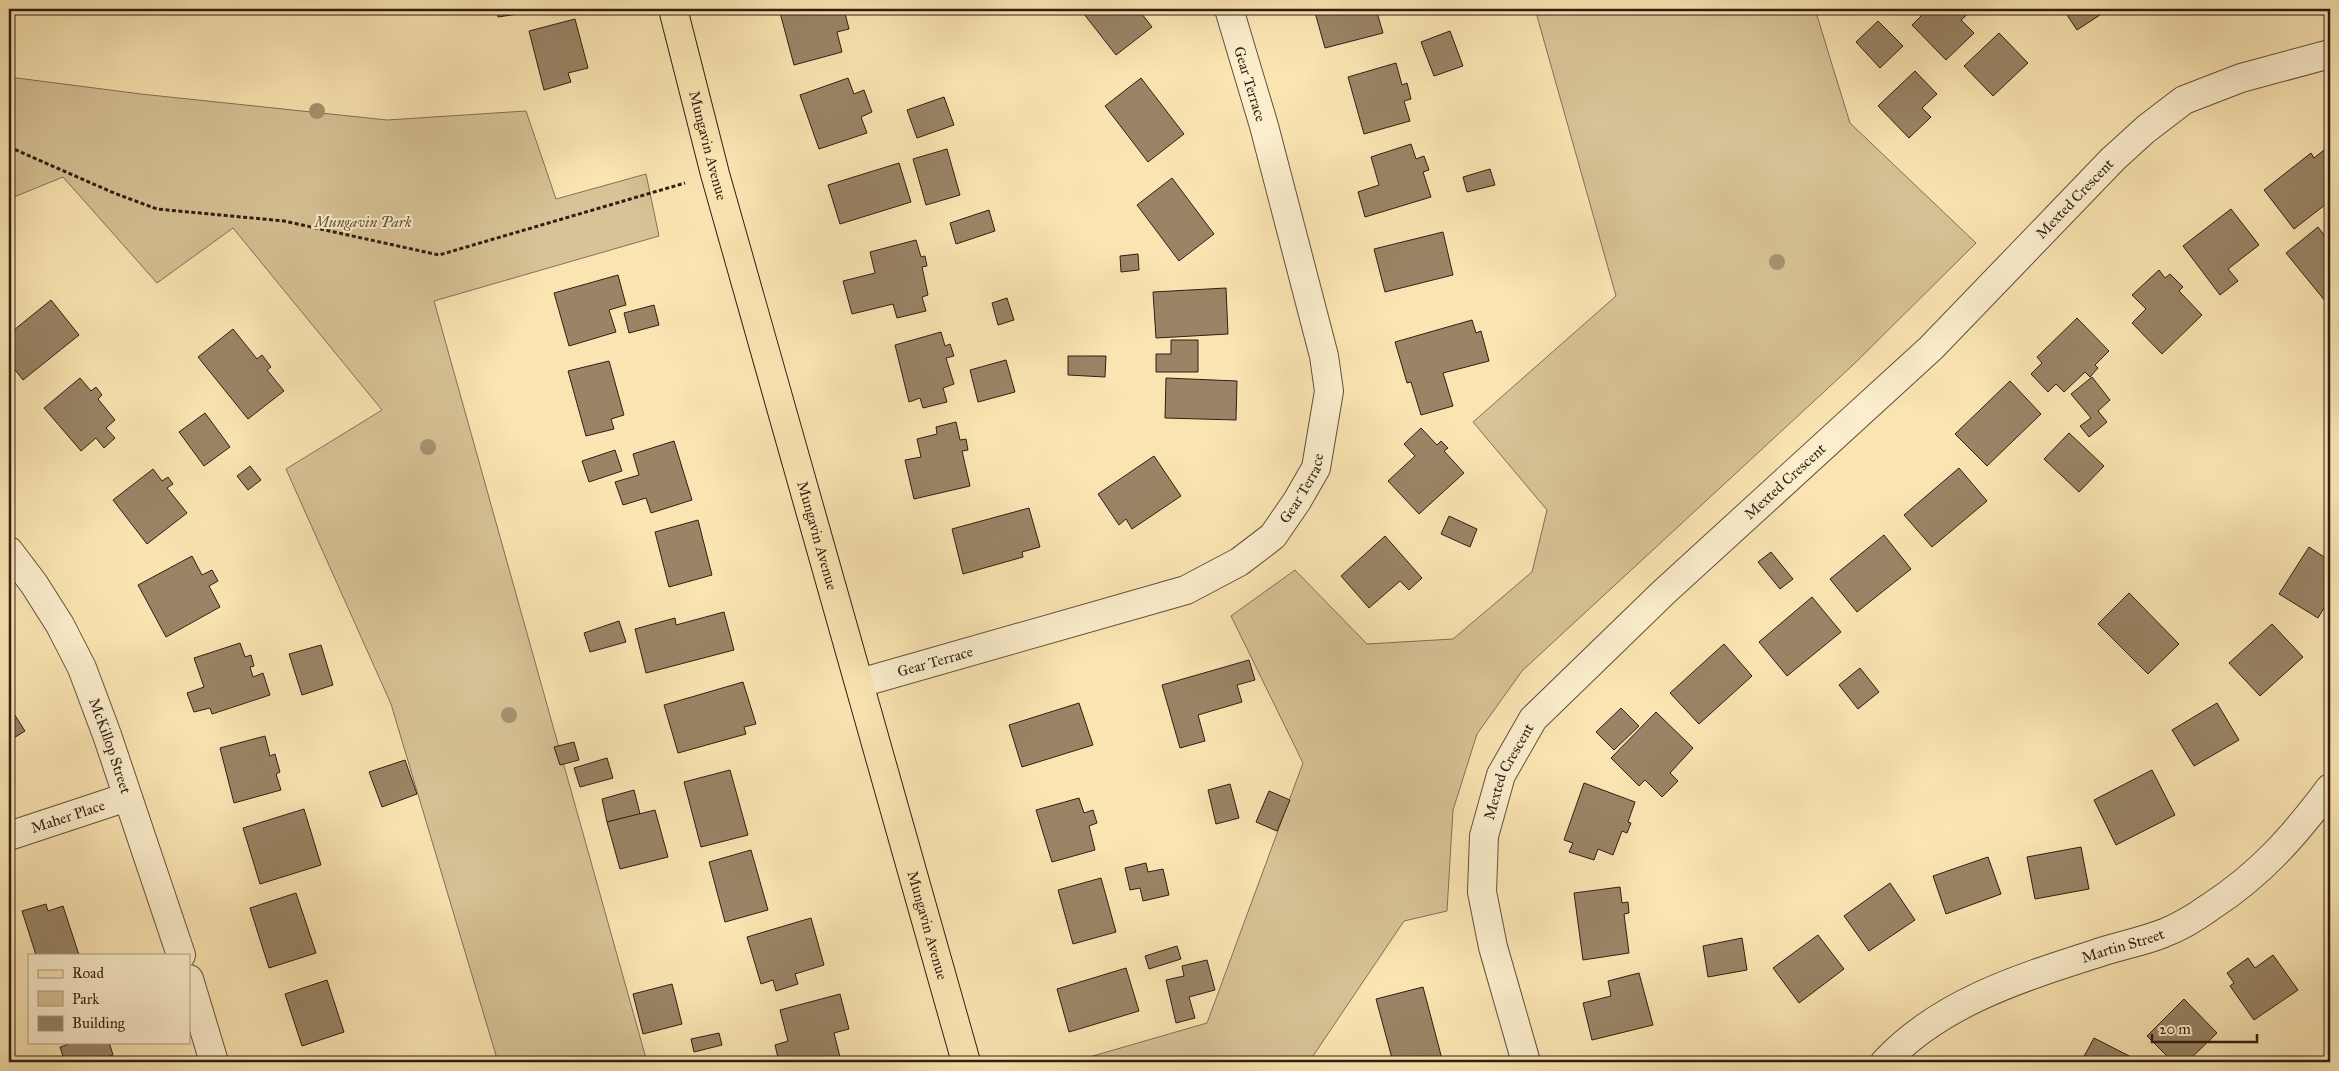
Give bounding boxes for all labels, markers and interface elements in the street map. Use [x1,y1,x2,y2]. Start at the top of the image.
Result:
street label: Gear Terrace [1230,44,1270,124]
street label: Mungavin Avenue [685,89,731,202]
street label: Mexted Crescent [2032,155,2118,242]
park label: Mungavin Park [312,213,412,231]
street label: Mexted Crescent [1741,439,1830,523]
street label: Gear Terrace [1275,452,1327,527]
street label: Mungavin Avenue [793,479,841,592]
street label: Gear Terrace [895,642,975,681]
street label: McKillop Street [85,695,135,797]
street label: Mexted Crescent [1480,720,1538,822]
street label: Maher Place [29,796,107,837]
street label: Mungavin Avenue [903,869,951,982]
street label: Martin Street [2079,924,2168,967]
legend [28,954,190,1044]
text: Road [72,964,104,982]
text: Park [72,990,99,1008]
scale bar [2152,1011,2256,1043]
text: Building [72,1014,126,1032]
text: 20 m [2159,1020,2191,1038]

